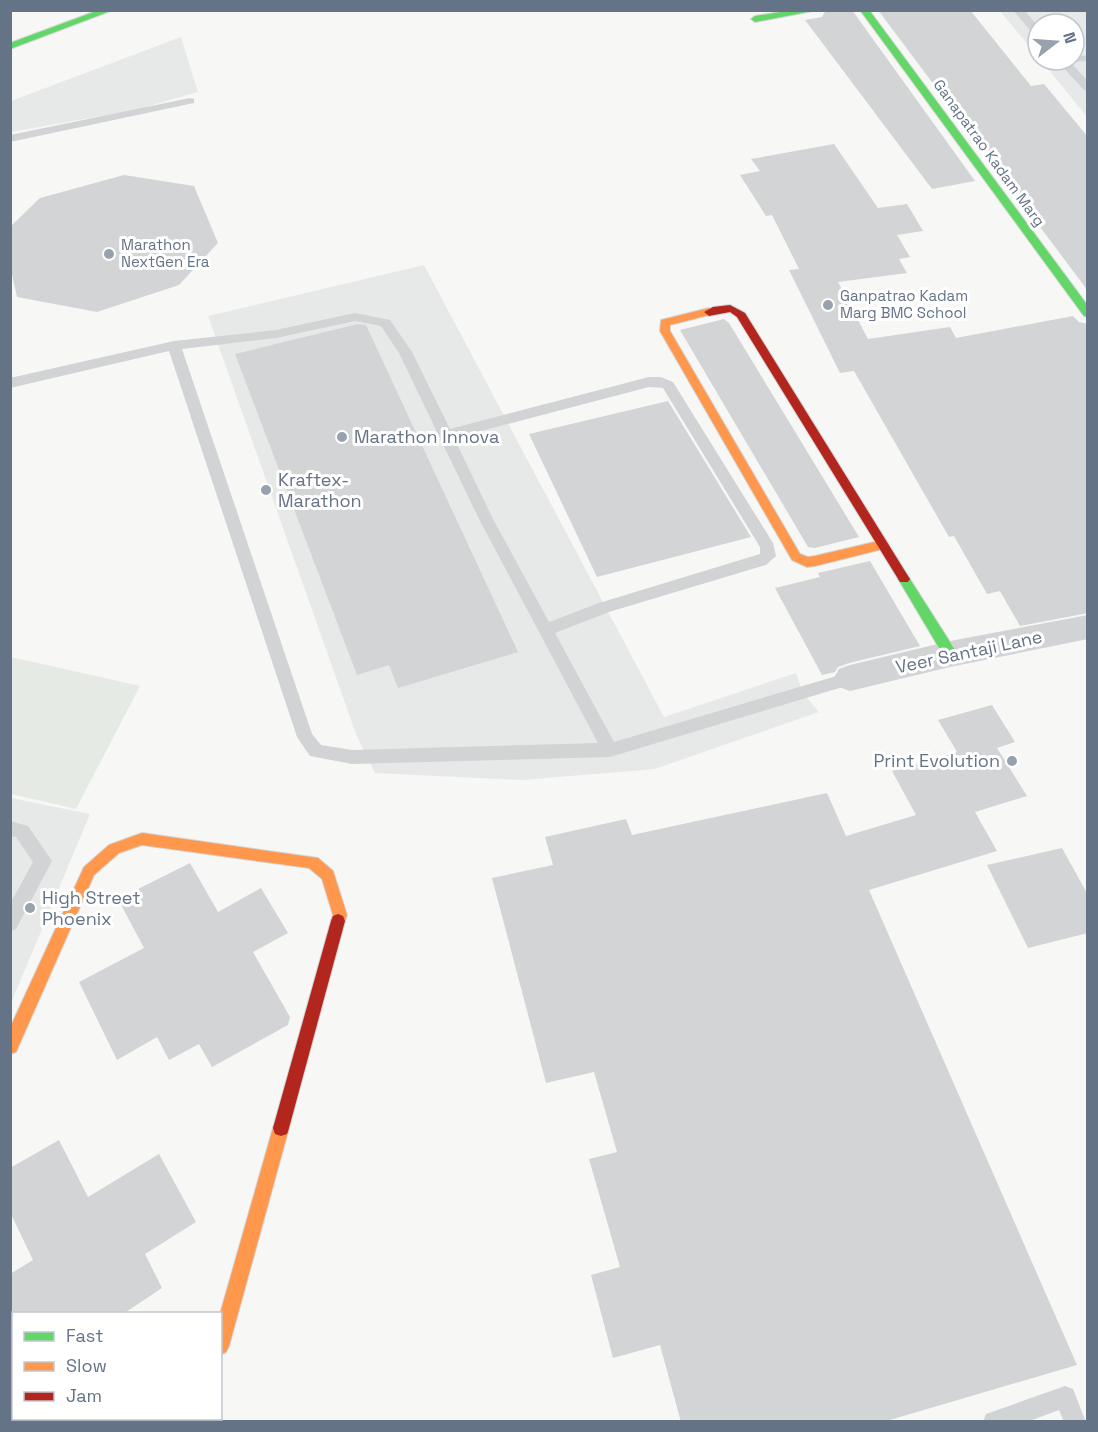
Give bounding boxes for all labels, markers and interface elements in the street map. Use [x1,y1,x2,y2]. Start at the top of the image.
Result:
north arrow [1026,12,1086,72]
text: N [1058,30,1081,46]
street label: Ganapatrao Kadam Marg [930,75,1049,230]
place label: Marathon NextGen Era [121,235,210,271]
marker: Marathon NextGen Era [102,247,116,261]
place label: Ganpatrao Kadam Marg BMC School [840,286,968,322]
marker: Ganpatrao Kadam Marg BMC School [821,298,835,312]
place label: Marathon Innova [354,425,499,448]
marker: Marathon Innova [335,430,349,444]
place label: Kraftex- Marathon [278,468,362,512]
marker: Kraftex- Marathon [259,483,273,497]
street label: Veer Santaji Lane [893,625,1044,678]
place label: Print Evolution [873,749,1000,772]
marker: Print Evolution [1005,754,1019,768]
place label: High Street Phoenix [42,886,140,930]
marker: High Street Phoenix [23,901,37,915]
legend [12,1312,222,1420]
text: Fast [66,1324,103,1347]
text: Slow [66,1354,107,1377]
text: Jam [66,1384,102,1407]

